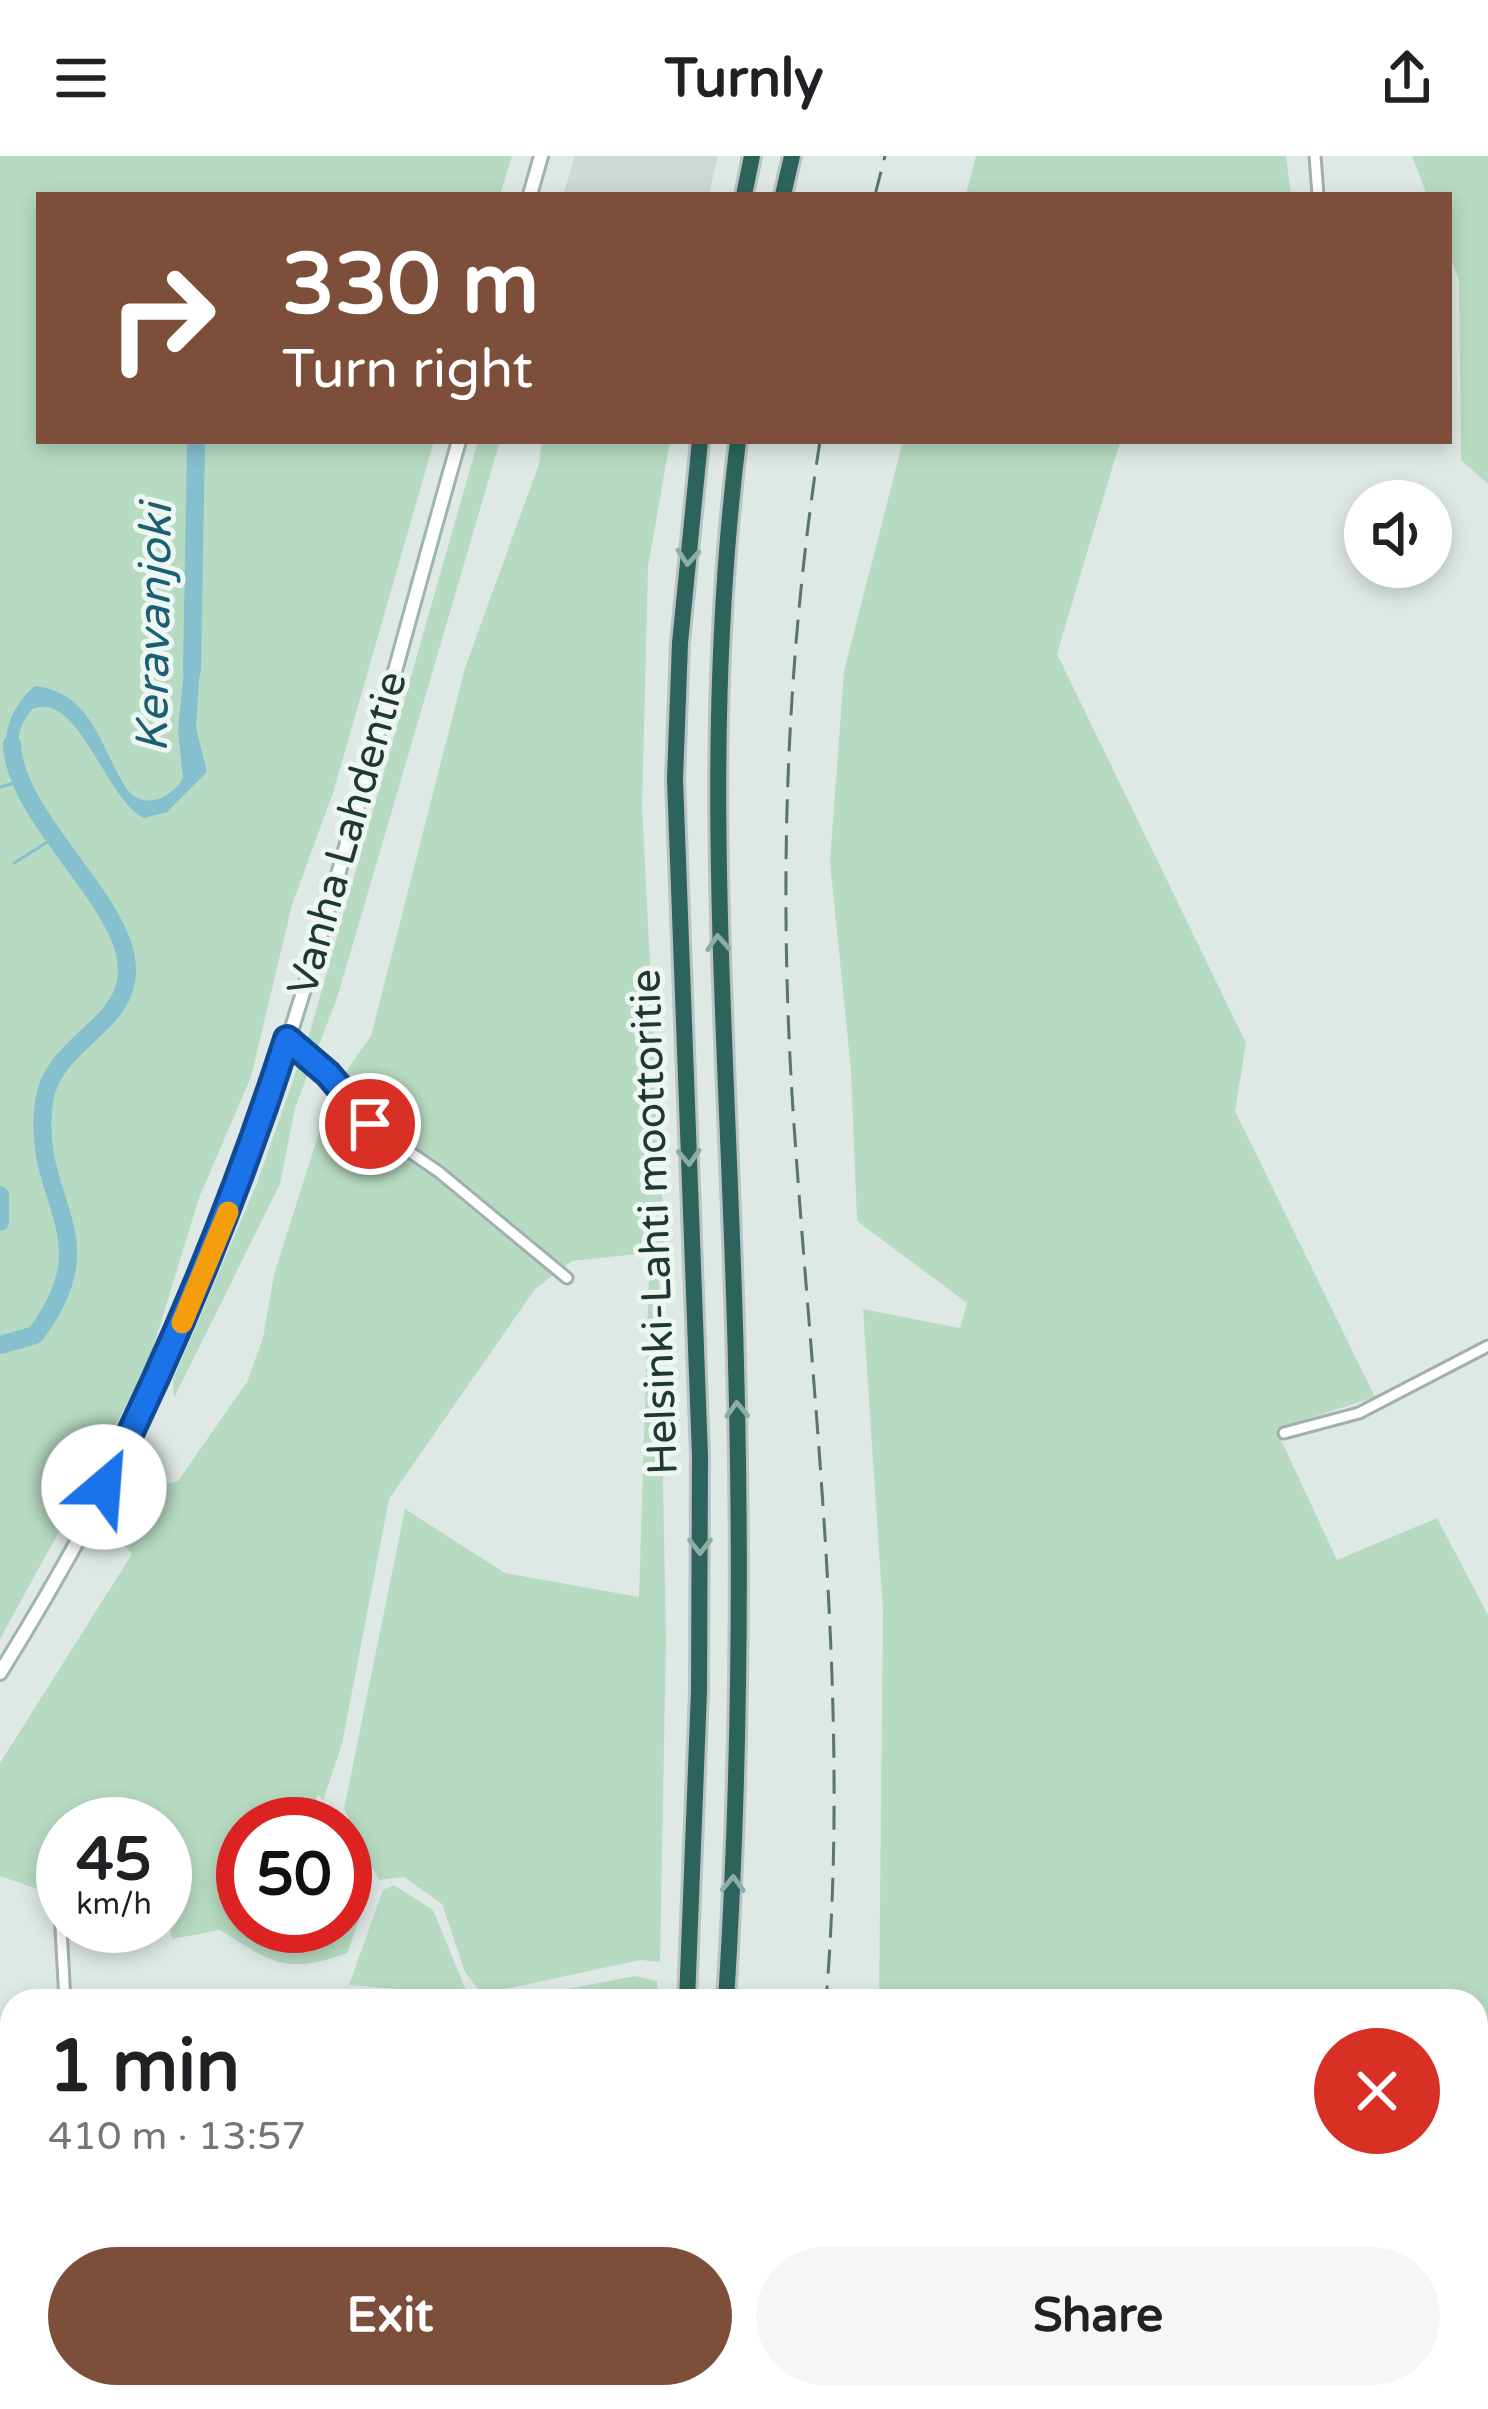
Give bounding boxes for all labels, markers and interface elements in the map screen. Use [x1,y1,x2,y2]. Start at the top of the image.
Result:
icon: menu [48,45,114,111]
icon: share [1374,45,1440,111]
text: Turnly [665,46,823,111]
text: 330 m [282,235,539,336]
icon: right [84,240,240,396]
text: Turn right [282,337,533,402]
map controls [1344,480,1452,588]
button: sound [1344,480,1452,588]
water label: Keravanjoki [126,499,184,753]
one-way arrow [675,548,701,567]
street label: Vanha Lahdentie [277,665,418,1002]
one-way arrow [705,933,731,952]
street label: Helsinki-Lahti moottoritie [620,968,689,1476]
pin [319,1073,421,1175]
icon: arrive [337,1091,403,1157]
one-way arrow [676,1148,702,1167]
one-way arrow [724,1400,750,1419]
position arrow [41,1424,167,1550]
one-way arrow [687,1538,713,1556]
speed limit sign: 50 [216,1797,372,1953]
text: 45 [76,1824,152,1896]
one-way arrow [720,1874,746,1893]
text: km/h [76,1886,152,1923]
text: 1 min [48,2024,240,2111]
button: close [1314,2028,1440,2154]
text: 410 m · 13:57 [48,2113,306,2160]
button: Exit [48,2247,732,2385]
button: Share [756,2247,1440,2385]

